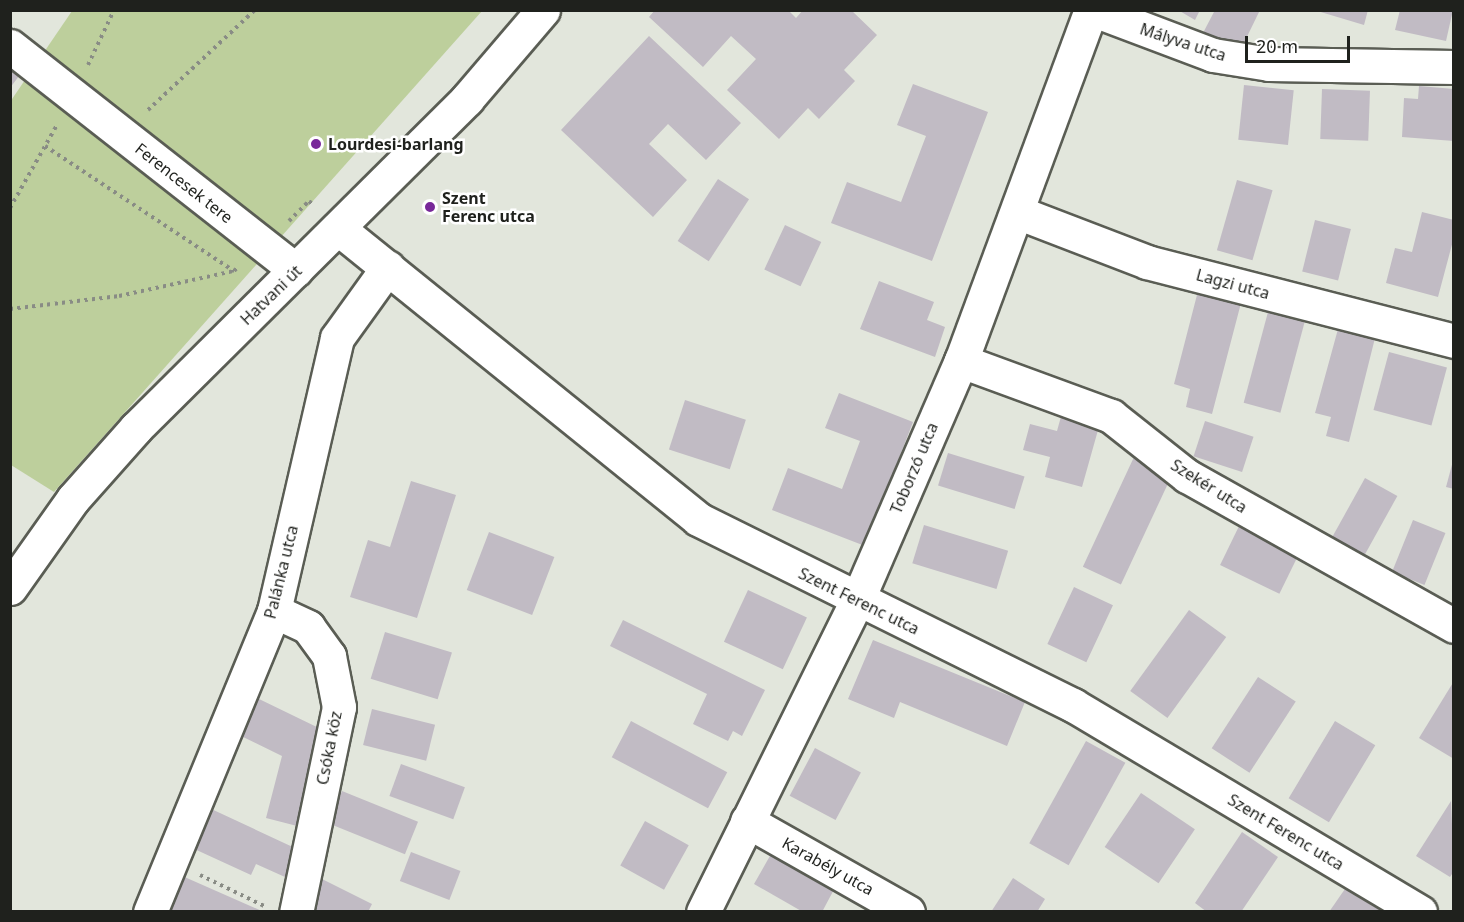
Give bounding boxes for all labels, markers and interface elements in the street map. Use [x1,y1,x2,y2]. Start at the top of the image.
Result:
street label: Mályva utca [1138,19,1228,65]
scale bar [1248,24,1353,62]
text: 20 m [1256,34,1298,58]
place label: Lourdesi-barlang [328,134,463,154]
marker: Lourdesi-barlang [309,137,323,151]
street label: Ferencesek tere [131,139,237,227]
place label: Szent Ferenc utca [442,188,535,226]
marker: Szent Ferenc utca [423,200,437,214]
street label: Hatvani út [236,261,306,329]
street label: Lagzi utca [1194,265,1272,303]
street label: Toborzó utca [886,419,942,517]
street label: Szekér utca [1167,455,1251,517]
street label: Palánka utca [260,523,302,621]
street label: Szent Ferenc utca [796,563,922,639]
street label: Csóka köz [312,709,346,787]
street label: Szent Ferenc utca [1225,790,1347,874]
street label: Karabély utca [779,833,877,899]

